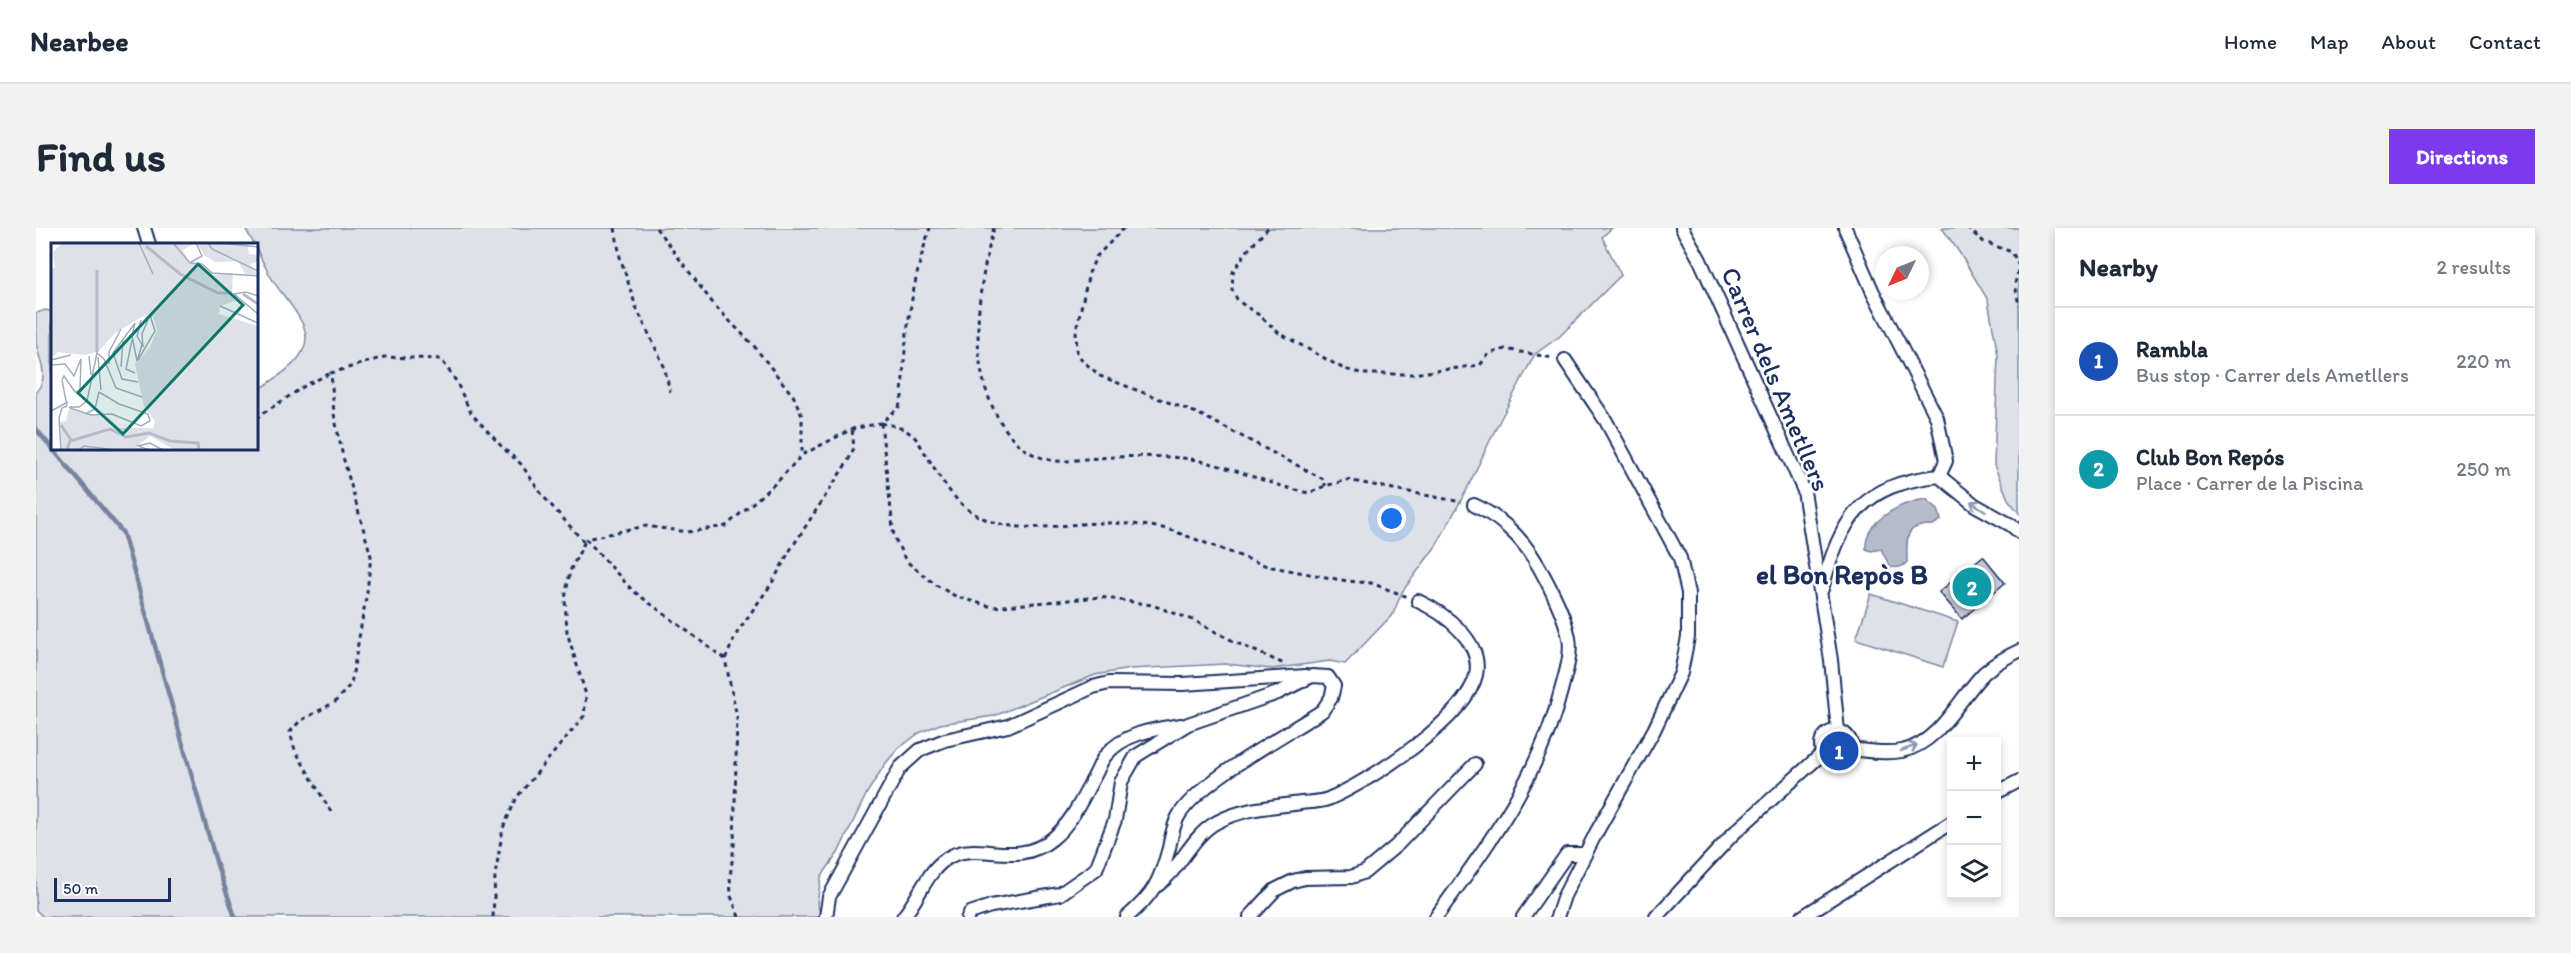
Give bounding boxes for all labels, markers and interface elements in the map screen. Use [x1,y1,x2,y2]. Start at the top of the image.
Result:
text: Nearbee [30,24,129,58]
text: Home [2224,29,2277,54]
text: Map [2310,29,2349,54]
text: About [2382,29,2436,54]
text: Contact [2469,29,2541,54]
button: Directions [2389,129,2535,184]
text: Find us [36,131,166,182]
inset map [51,243,258,450]
north arrow [1875,246,1929,300]
text: Nearby [2079,251,2158,283]
text: 2 results [2437,255,2511,279]
street label: Carrer dels Ametllers [1714,262,1838,496]
text: Rambla [2136,336,2208,363]
text: 1 [2094,349,2103,373]
text: 220 m [2456,349,2511,373]
text: Bus stop · Carrer dels Ametllers [2136,363,2409,387]
text: Club Bon Repós [2136,444,2284,471]
text: 2 [2093,457,2104,481]
text: 250 m [2456,457,2511,481]
text: Place · Carrer de la Piscina [2136,471,2363,495]
one-way arrow [1970,499,1987,511]
your location [1377,504,1406,533]
district label: el Bon Repòs B [1756,558,1928,591]
pin: 2 [1952,564,1992,610]
pin: 1 [1820,728,1858,774]
map controls [1947,737,2001,899]
button: + [1947,737,2001,791]
one-way arrow [1899,741,1917,752]
button: − [1947,791,2001,845]
button: layers [1947,845,2001,899]
scale bar [54,875,171,902]
text: 50 m [63,879,98,898]

